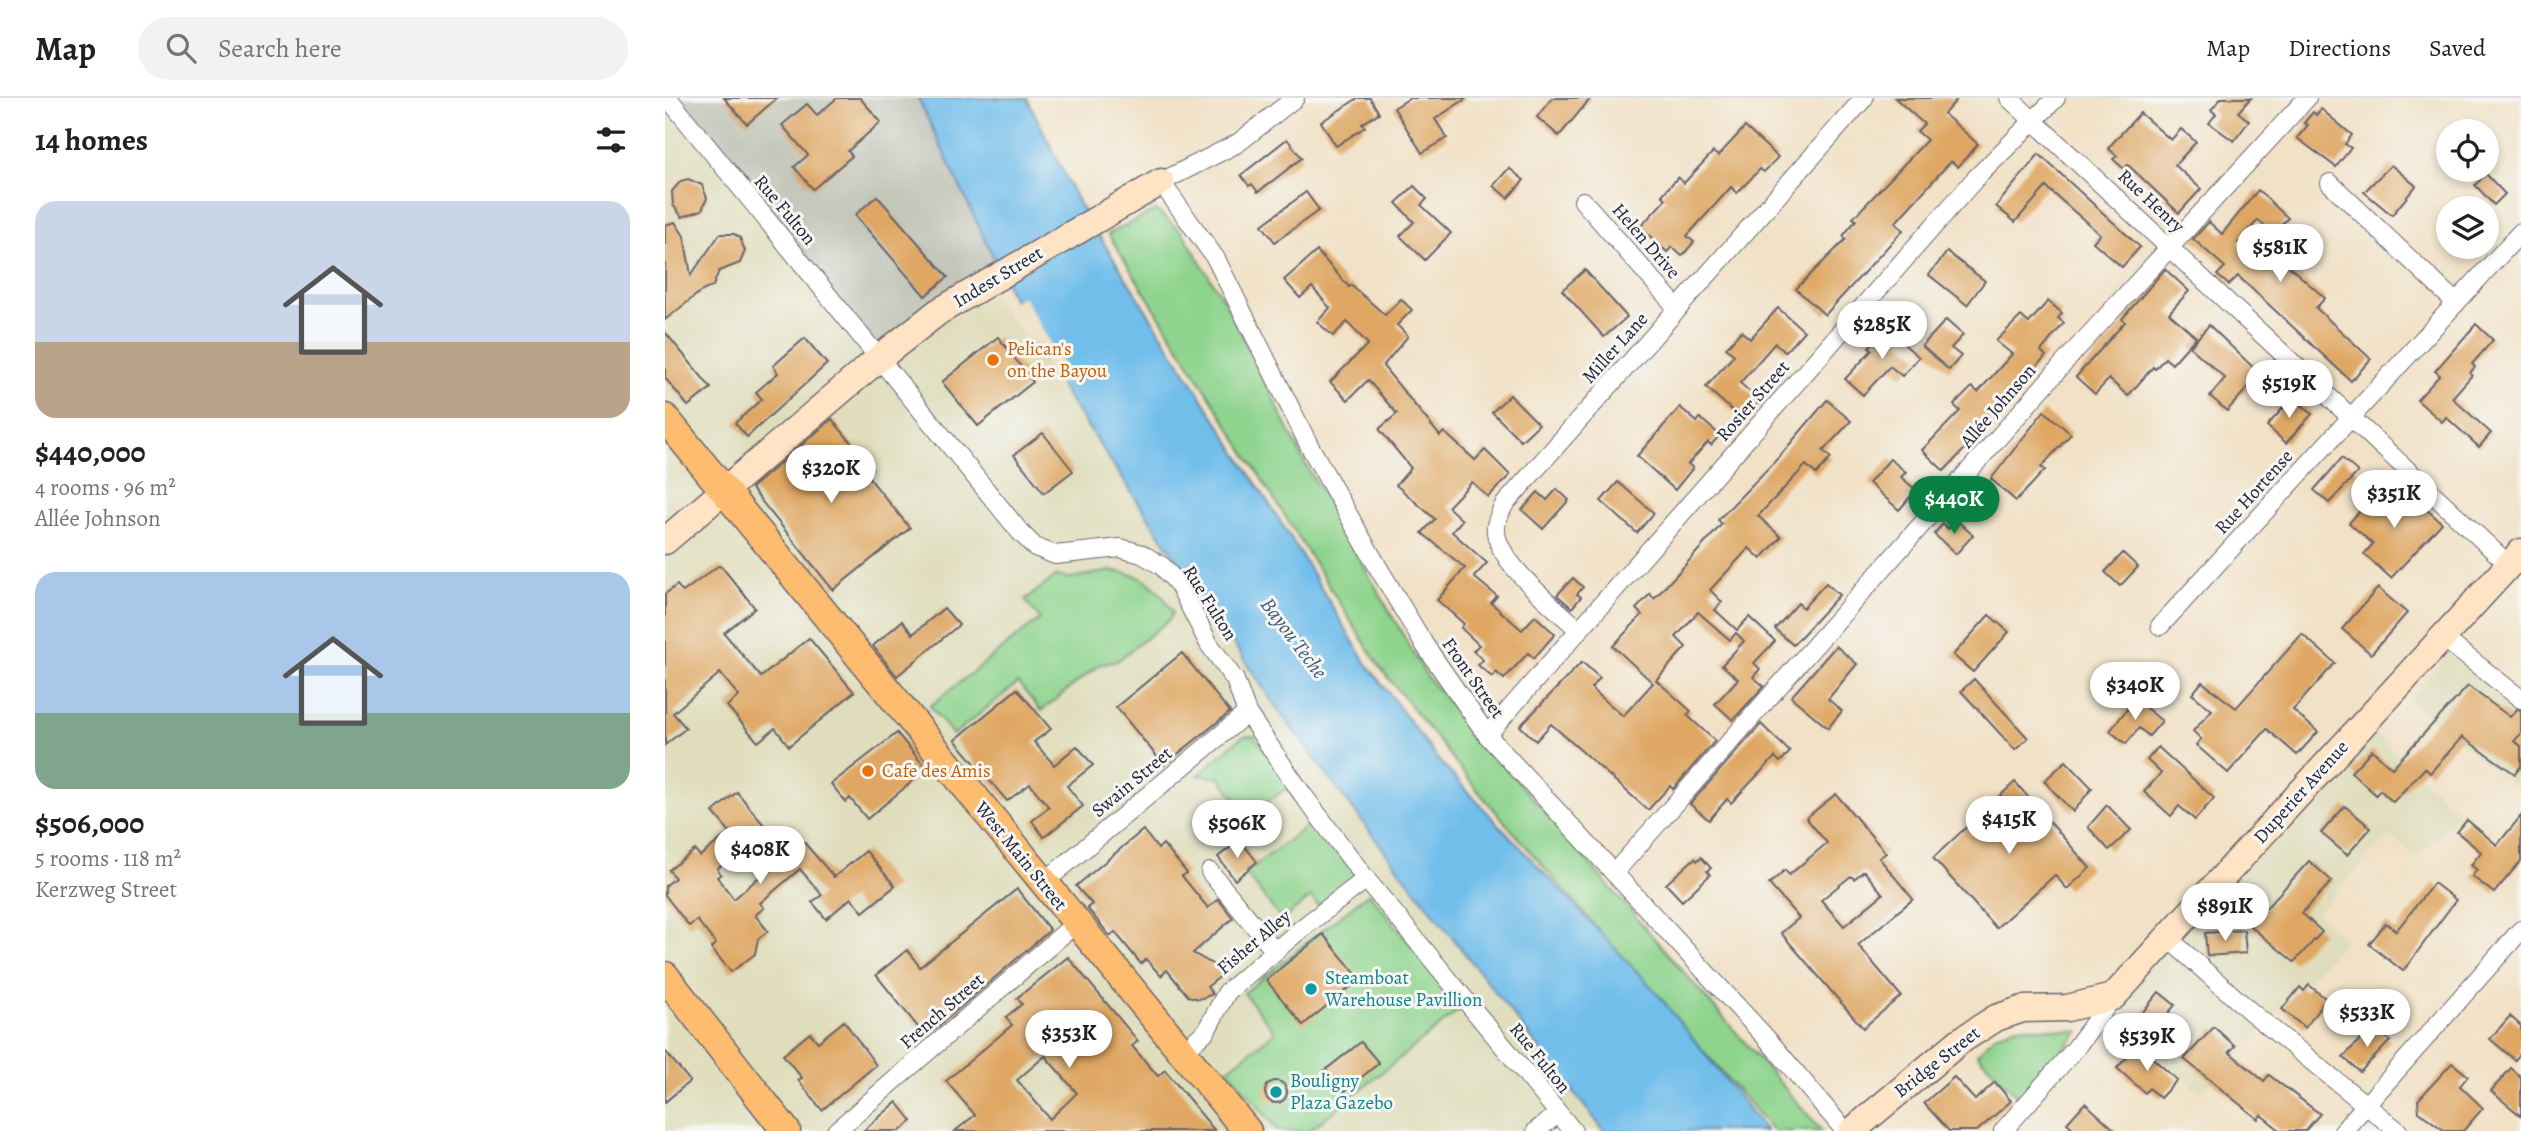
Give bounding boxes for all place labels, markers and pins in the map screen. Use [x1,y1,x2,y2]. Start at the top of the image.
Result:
pin: $581K [2231,225,2329,284]
pin: $285K [1833,302,1931,361]
place label: Pelican's on the Bayou [1007,336,1108,384]
marker: Pelican's on the Bayou [985,352,1001,368]
pin: $519K [2240,360,2338,420]
pin: $320K [782,446,880,505]
pin: $351K [2345,470,2443,530]
pin: $440K [1905,476,2003,536]
pin: $340K [2086,662,2184,722]
place label: Cafe des Amis [882,758,991,784]
marker: Cafe des Amis [860,763,876,779]
pin: $415K [1960,796,2058,856]
pin: $506K [1188,800,1286,860]
pin: $408K [711,826,809,886]
pin: $891K [2176,884,2274,943]
place label: Steamboat Warehouse Pavillion [1324,965,1482,1013]
marker: Steamboat Warehouse Pavillion [1303,981,1319,997]
pin: $533K [2318,990,2416,1049]
pin: $353K [1020,1010,1118,1070]
pin: $539K [2098,1014,2196,1073]
place label: Bouligny Plaza Gazebo [1290,1068,1393,1116]
marker: Bouligny Plaza Gazebo [1268,1084,1284,1100]

